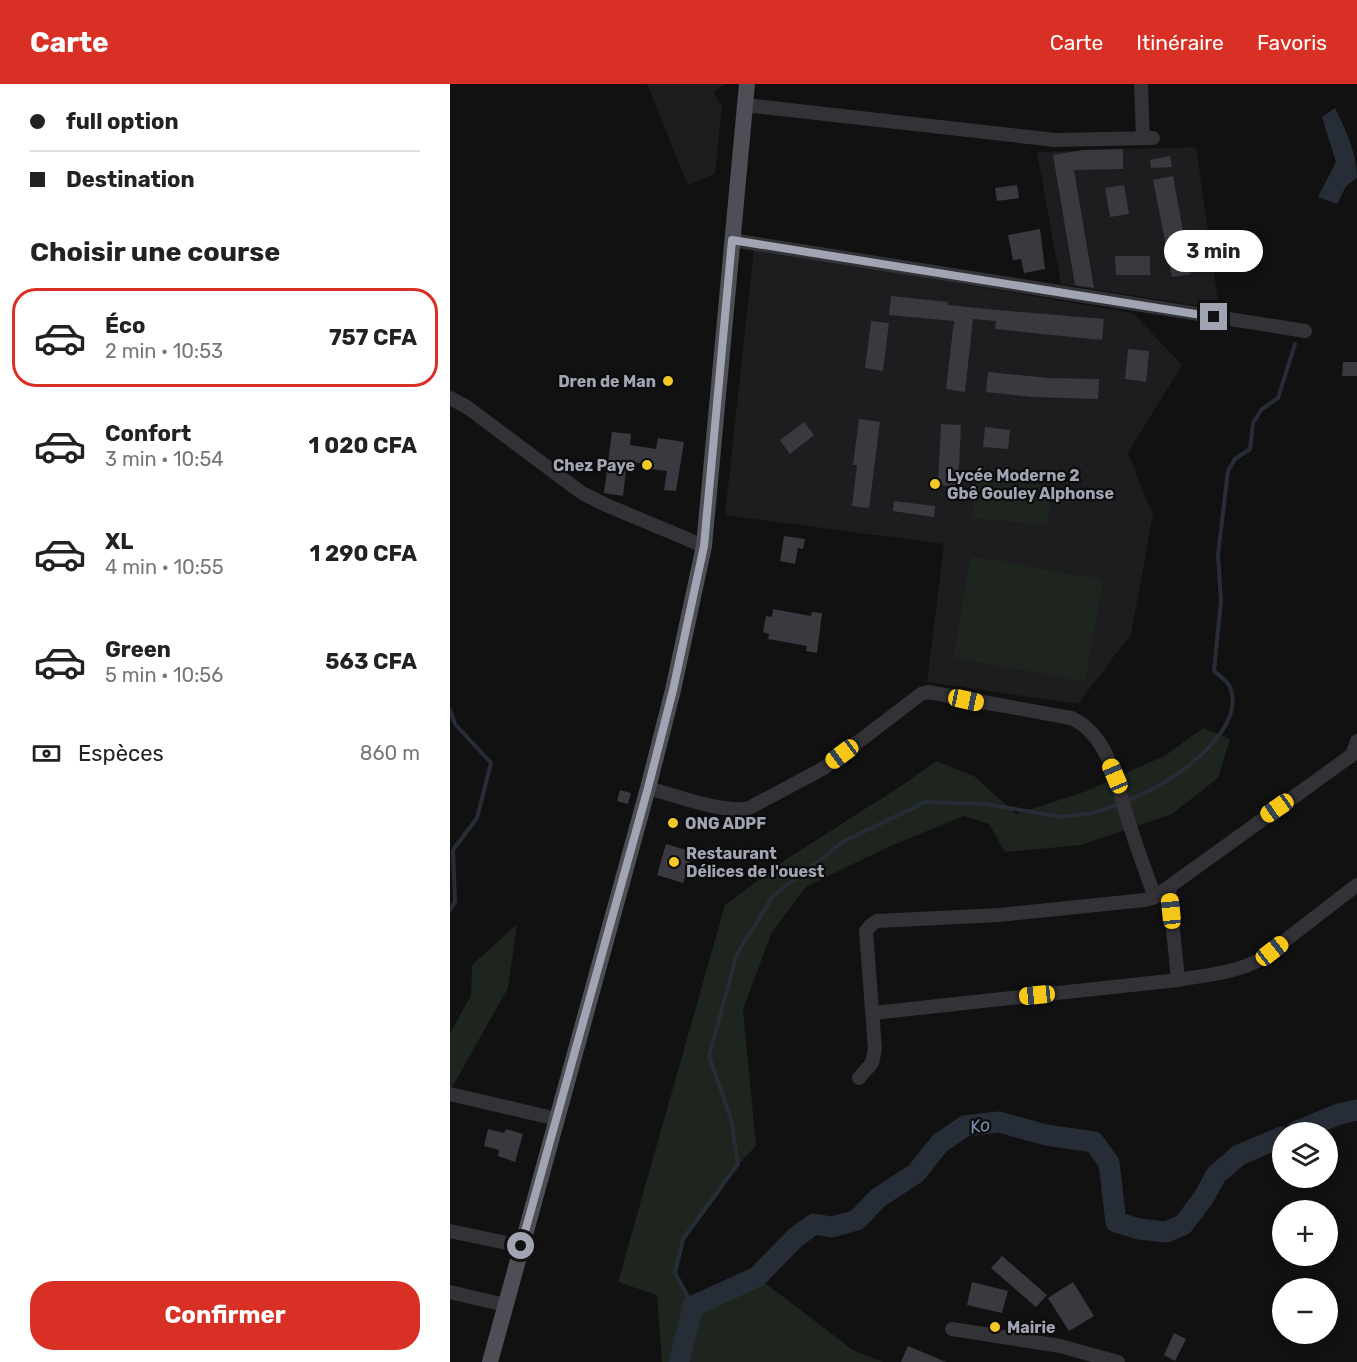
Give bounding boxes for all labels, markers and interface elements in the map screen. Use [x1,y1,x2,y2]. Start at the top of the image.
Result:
text: Carte [30,26,109,59]
text: Carte [1050,30,1103,55]
text: Itinéraire [1136,30,1224,55]
text: Favoris [1257,30,1327,55]
text: full option [66,108,179,135]
text: Destination [66,166,195,193]
callout: 3 min [1164,230,1263,272]
text: Choisir une course [30,236,280,268]
text: 3 min [1186,239,1241,263]
route end [1200,303,1227,330]
icon: car [33,311,87,365]
text: Éco [105,312,145,339]
text: 757 CFA [329,324,417,351]
text: 2 min · 10:53 [105,339,223,363]
place label: Dren de Man [558,372,656,391]
marker: Dren de Man [661,374,675,388]
icon: car [33,419,87,473]
text: Confort [105,420,191,447]
text: 1 020 CFA [309,432,417,459]
text: 3 min · 10:54 [105,447,224,471]
place label: Chez Paye [553,456,635,475]
marker: Chez Paye [640,458,654,472]
place label: Lycée Moderne 2 Gbê Gouley Alphonse [947,466,1114,503]
marker: Lycée Moderne 2 Gbê Gouley Alphonse [928,477,942,491]
icon: car [33,527,87,581]
text: XL [105,528,133,555]
text: 1 290 CFA [309,540,417,567]
text: 4 min · 10:55 [105,555,224,579]
icon: car [33,635,87,689]
text: Green [105,636,171,663]
text: 563 CFA [325,648,417,675]
text: 5 min · 10:56 [105,663,223,687]
car [947,687,985,713]
car [822,736,862,772]
icon: cash [30,737,63,770]
text: Espèces [78,740,164,767]
text: 860 m [360,741,420,765]
car [1100,756,1130,796]
car [1257,790,1297,826]
place label: ONG ADPF [685,814,766,833]
marker: ONG ADPF [666,816,680,830]
place label: Restaurant Délices de l'ouest [686,844,825,881]
marker: Restaurant Délices de l'ouest [667,855,681,869]
car [1160,892,1182,930]
car [1252,933,1292,969]
car [1018,984,1056,1006]
water label: Ko [968,1113,992,1139]
map controls [1272,1122,1338,1344]
button: layers [1272,1122,1338,1188]
button: + [1272,1200,1338,1266]
route start [507,1232,534,1259]
button: − [1272,1278,1338,1344]
button: Confirmer [30,1281,420,1350]
place label: Mairie [1007,1318,1056,1337]
marker: Mairie [988,1320,1002,1334]

